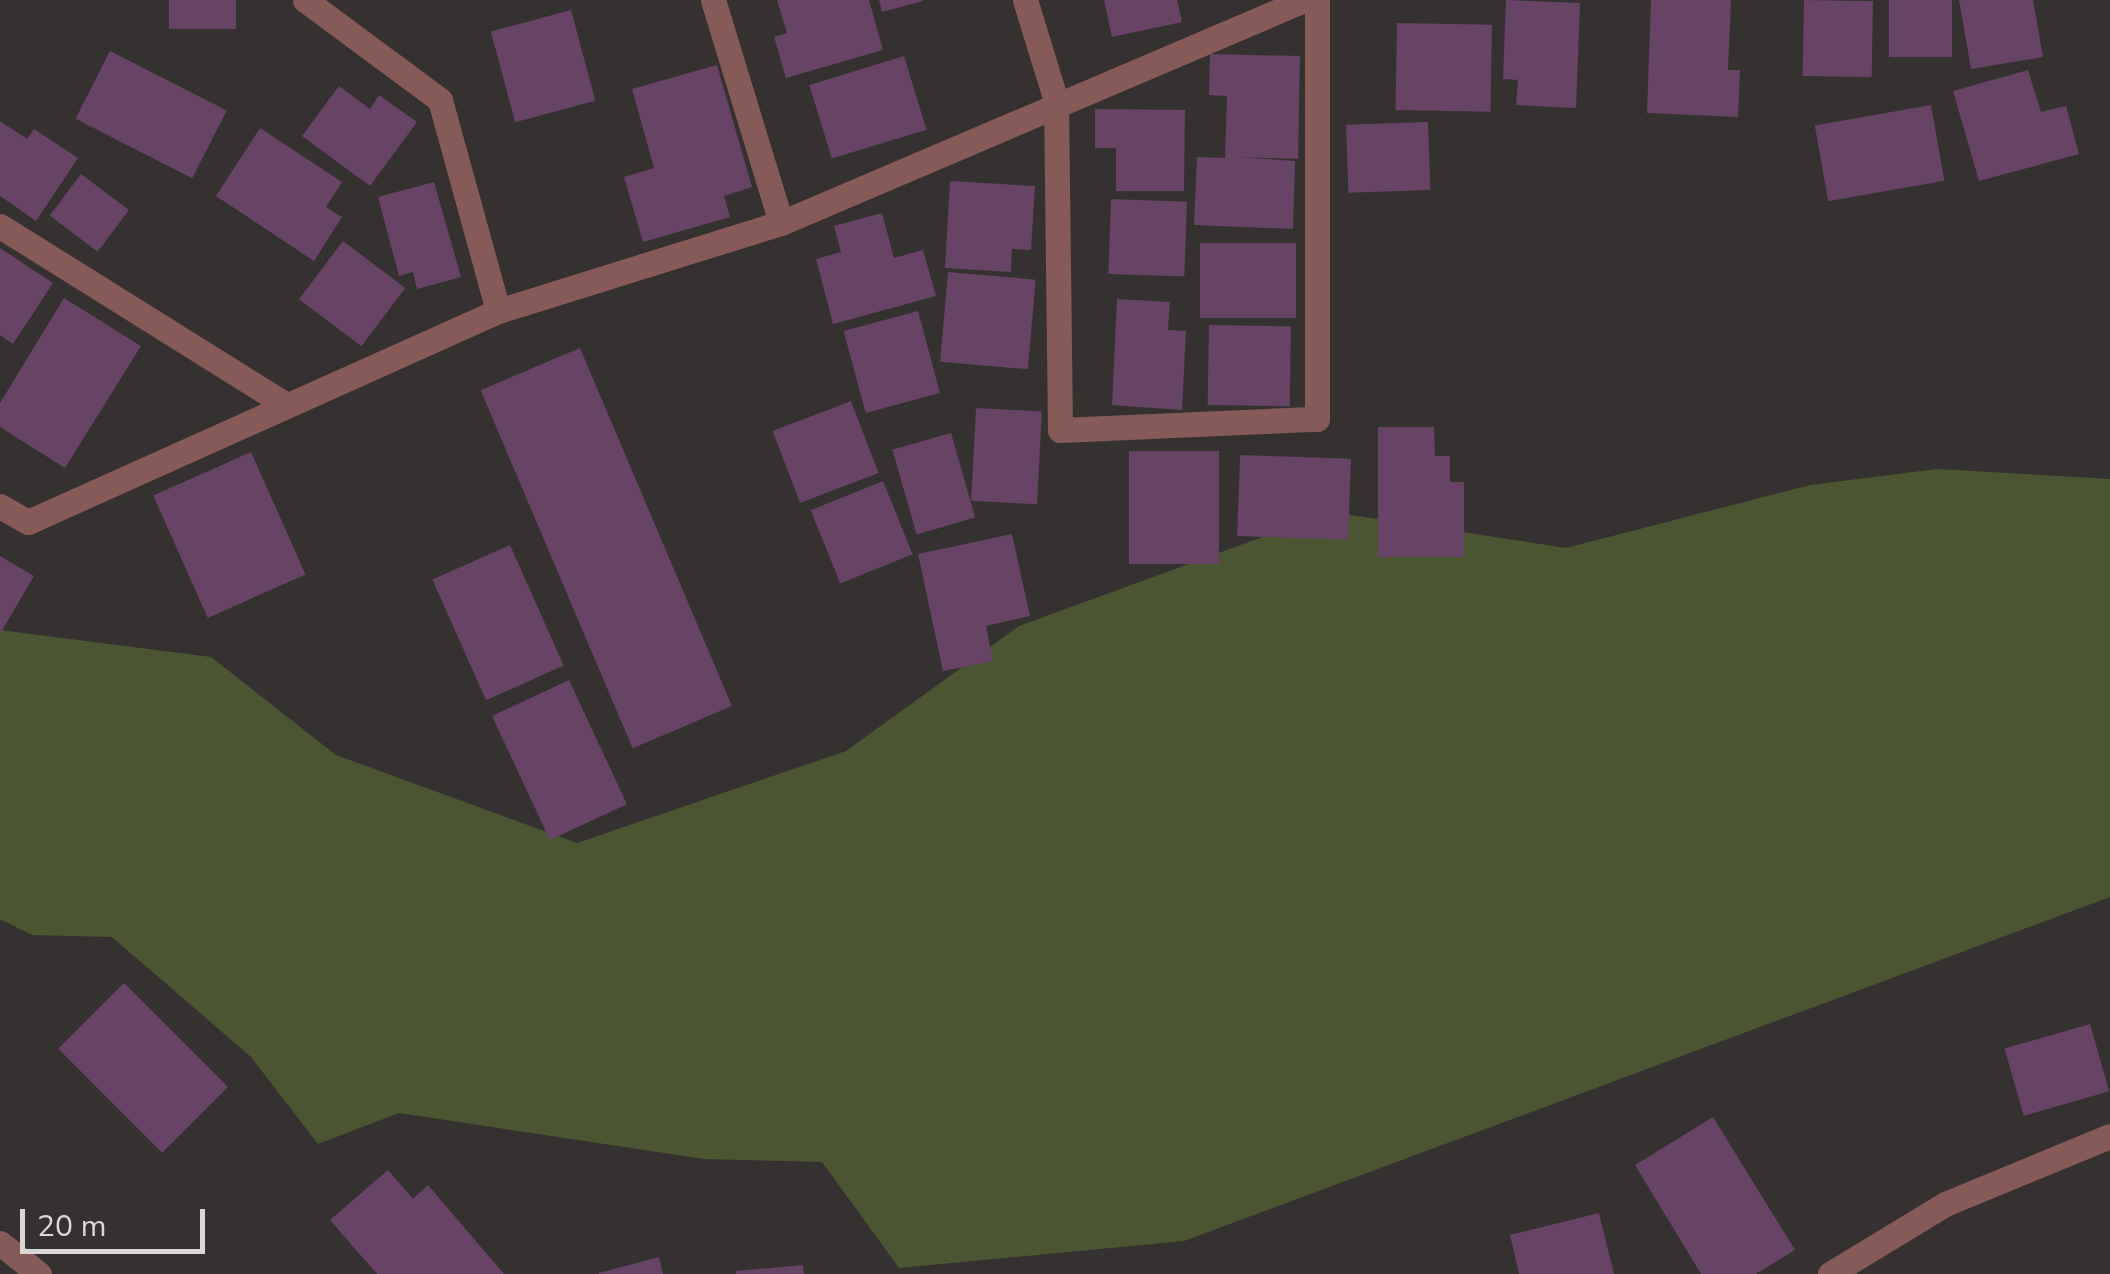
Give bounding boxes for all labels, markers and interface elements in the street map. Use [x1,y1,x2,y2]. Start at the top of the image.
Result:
scale bar [25,1189,210,1251]
text: 20 m [37,1206,106,1247]

